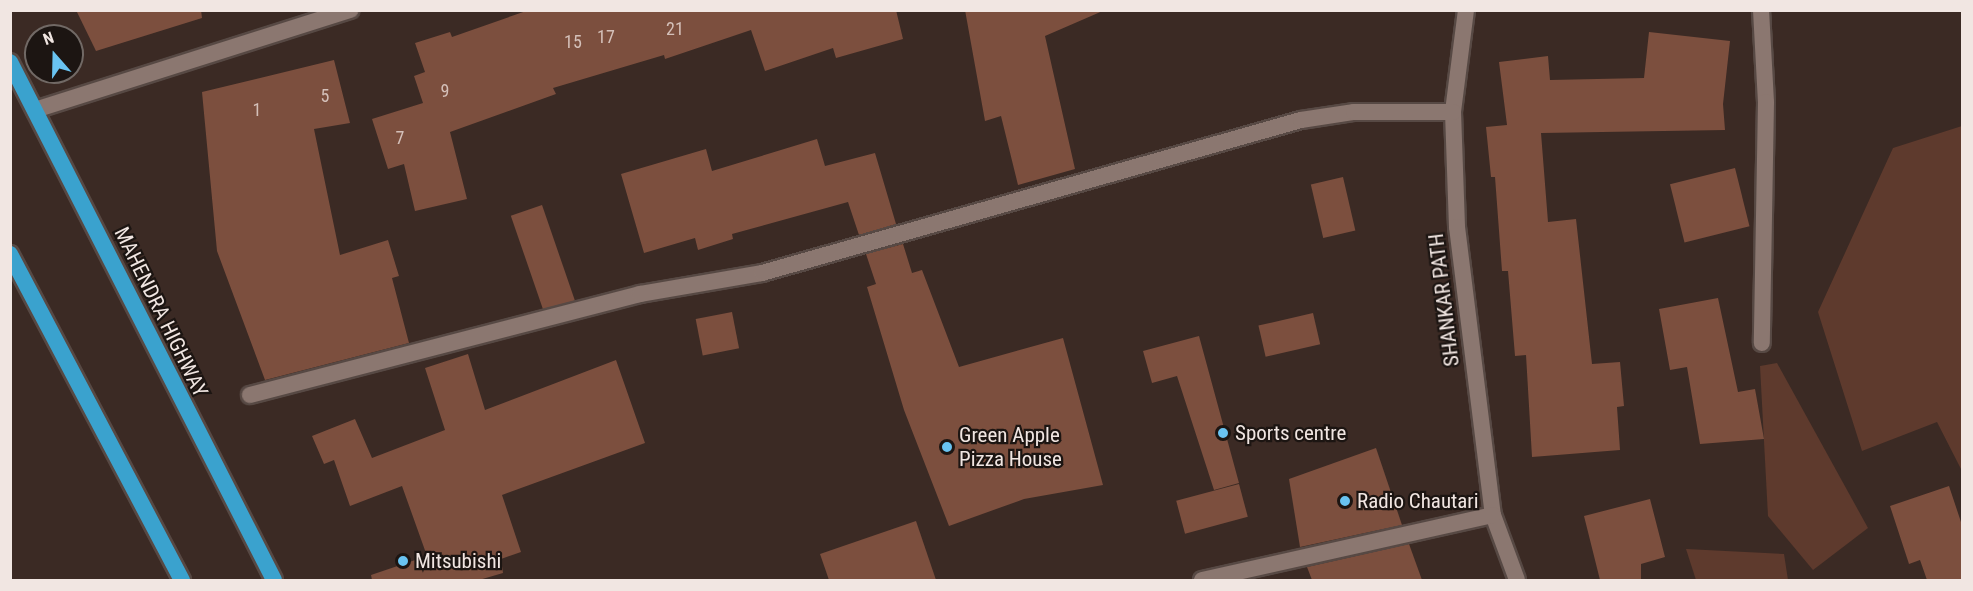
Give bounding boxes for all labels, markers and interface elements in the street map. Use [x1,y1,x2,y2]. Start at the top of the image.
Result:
house number: 21 [666,18,684,40]
north arrow [24,24,84,84]
house number: 17 [597,26,615,48]
text: N [40,28,56,49]
house number: 15 [564,31,582,53]
house number: 9 [441,80,449,102]
house number: 5 [321,85,329,107]
house number: 1 [253,99,261,121]
house number: 7 [396,127,404,149]
street label: MAHENDRA HIGHWAY [109,223,213,401]
street label: SHANKAR PATH [1423,232,1465,368]
place label: Sports centre [1235,420,1346,446]
place label: Green Apple Pizza House [959,422,1062,472]
marker: Sports centre [1216,426,1230,440]
marker: Green Apple Pizza House [940,440,954,454]
place label: Radio Chautari [1357,488,1479,514]
marker: Radio Chautari [1338,494,1352,508]
place label: Mitsubishi [415,548,501,574]
marker: Mitsubishi [396,554,410,568]

